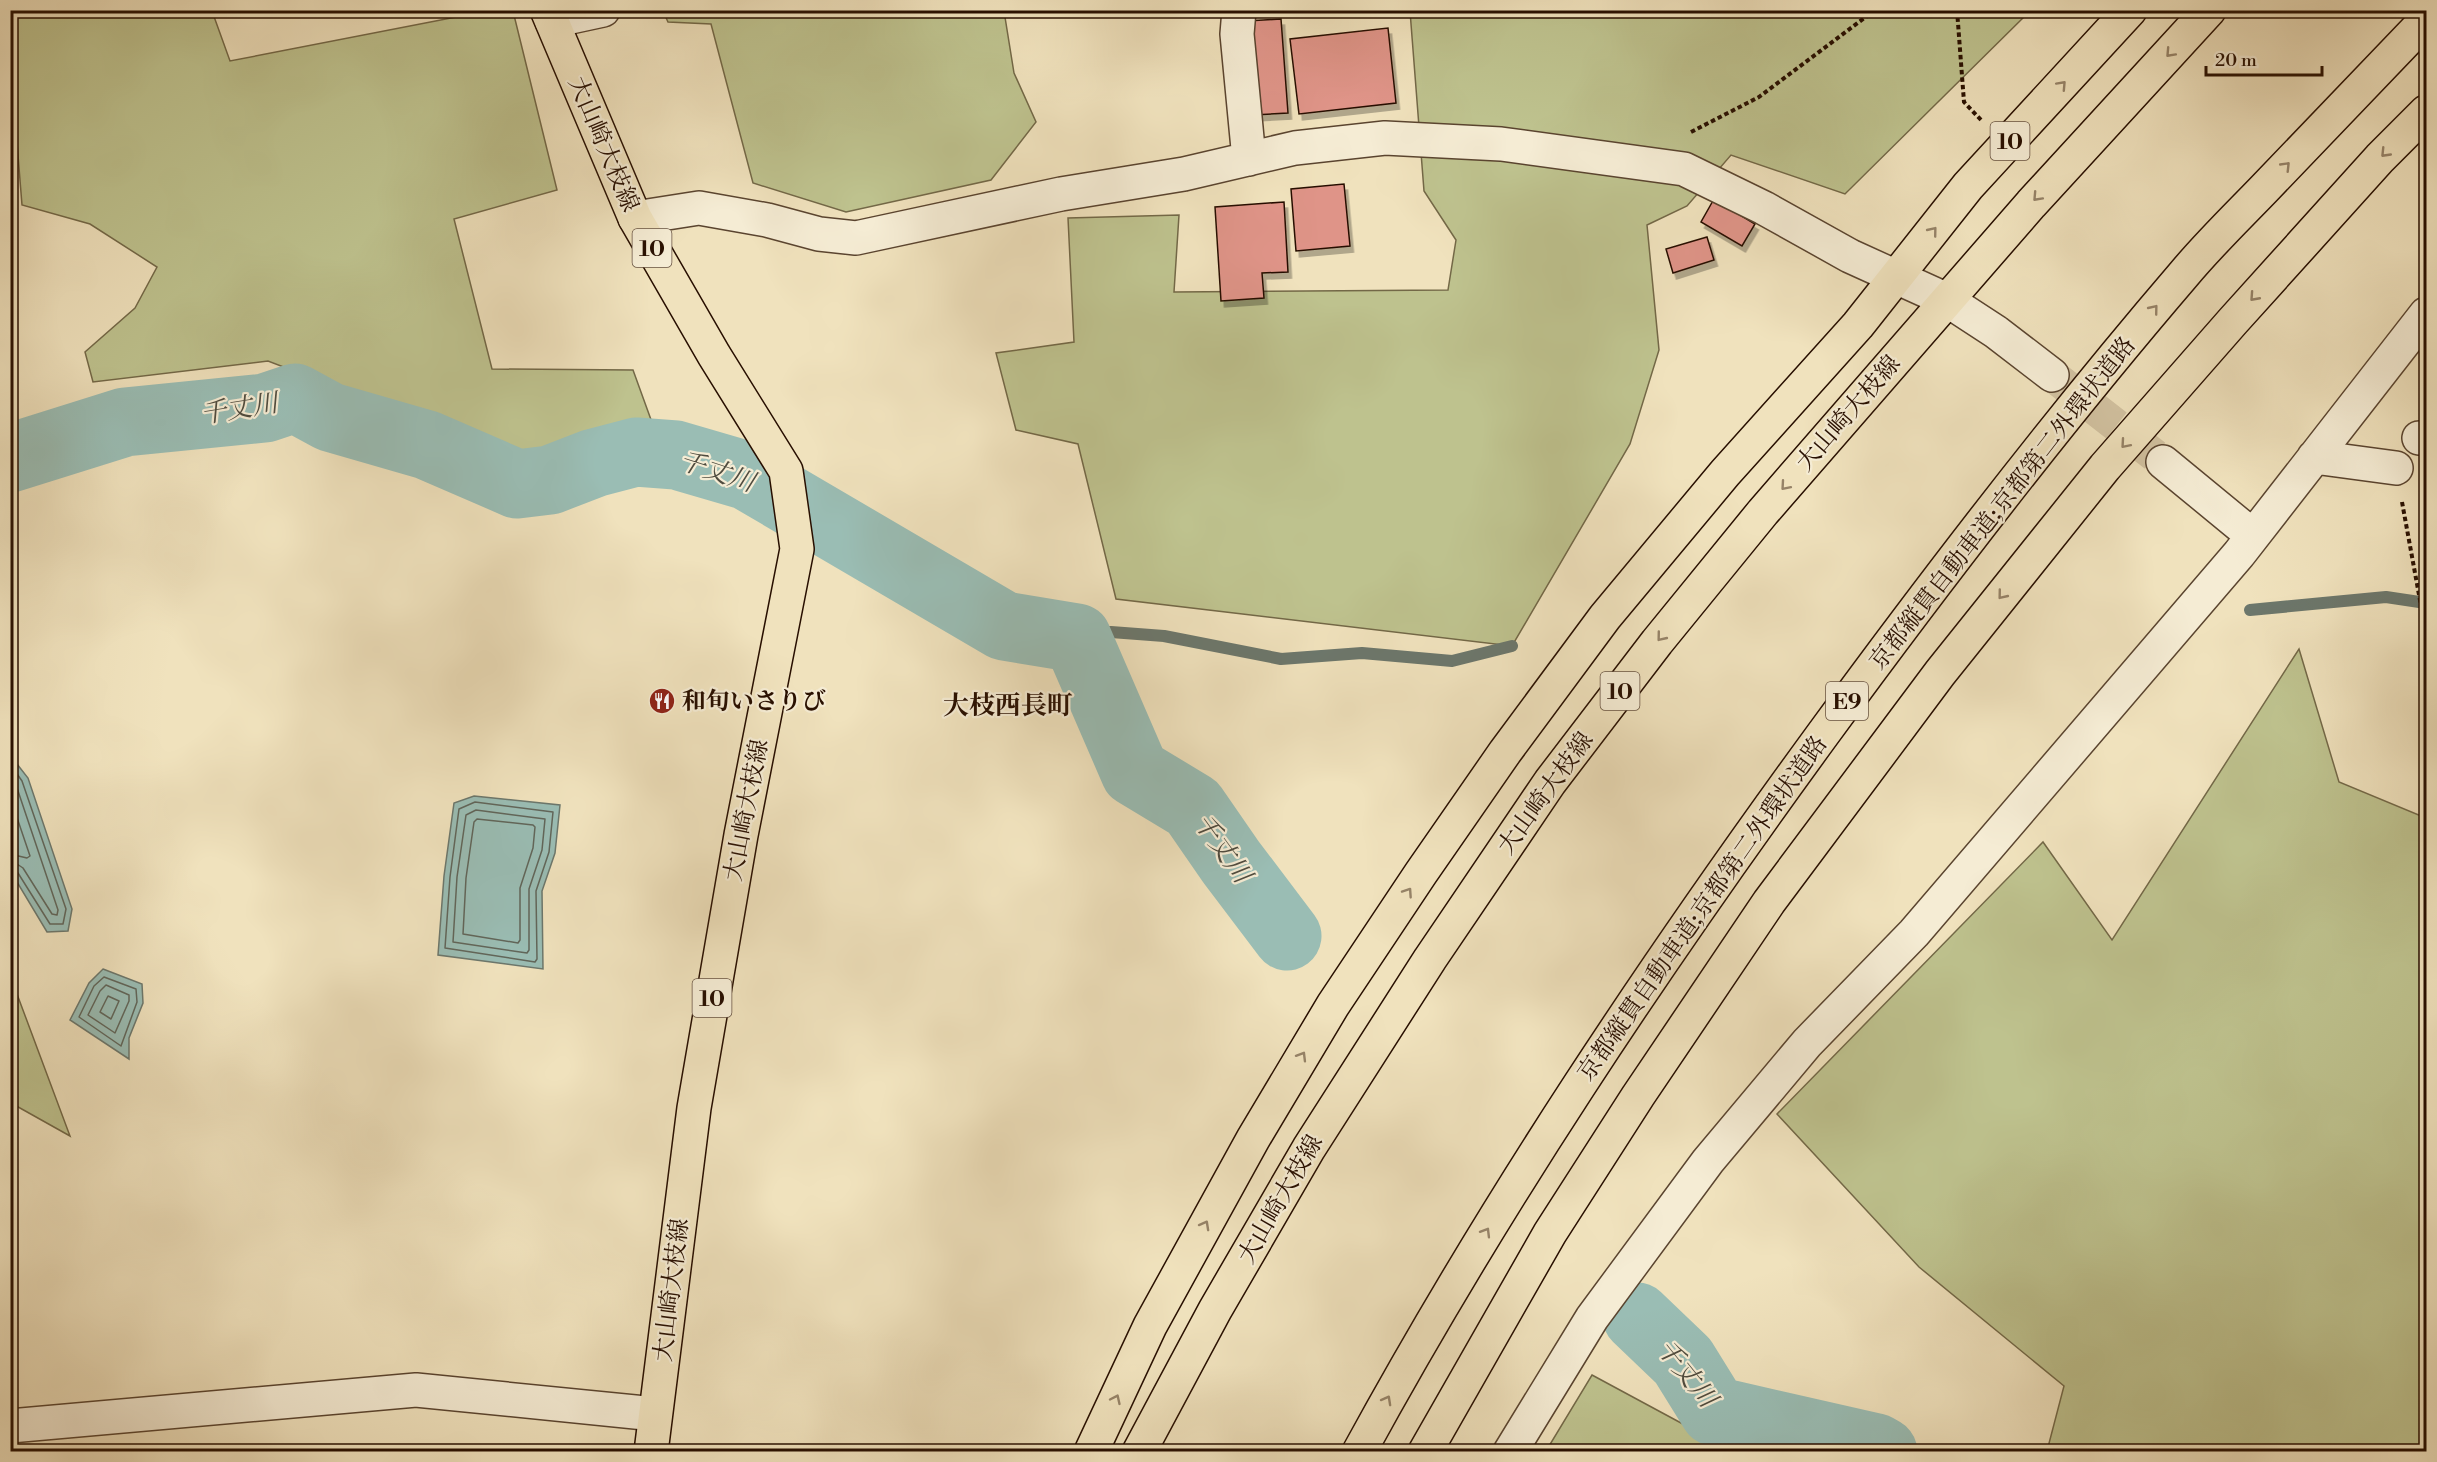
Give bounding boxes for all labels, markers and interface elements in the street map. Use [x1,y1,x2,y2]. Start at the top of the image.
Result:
scale bar [2206,39,2322,77]
one-way arrow [2166,47,2177,57]
text: 20 m [2215,49,2257,72]
street label: 大山崎大枝線 [561,72,645,217]
one-way arrow [2054,81,2065,92]
road number: 10 [1990,122,2030,160]
one-way arrow [2382,146,2393,157]
one-way arrow [2279,162,2290,172]
one-way arrow [2033,190,2044,200]
one-way arrow [1925,227,1936,238]
road number: 10 [632,229,672,267]
one-way arrow [2250,291,2261,301]
one-way arrow [2147,305,2158,316]
street label: 京都縦貫自動車道;京都第二外環状道路 [1863,331,2142,676]
street label: 大山崎大枝線 [1790,349,1907,478]
water label: 千丈川 [198,387,283,431]
one-way arrow [2121,437,2132,448]
water label: 千丈川 [675,445,762,500]
one-way arrow [1781,479,1792,490]
one-way arrow [1999,588,2010,599]
one-way arrow [1658,630,1669,641]
road number: 10 [1600,672,1640,710]
road number: E9 [1826,682,1868,720]
restaurant icon: 和旬いさりび [647,686,677,716]
place label: 和旬いさりび [682,687,826,717]
district label: 大枝西長町 [943,690,1073,722]
street label: 大山崎大枝線 [1491,727,1600,861]
street label: 京都縦貫自動車道;京都第二外環状道路 [1572,730,1834,1087]
street label: 大山崎大枝線 [719,737,775,884]
water label: 千丈川 [1186,808,1260,892]
one-way arrow [1401,888,1412,899]
road number: 10 [692,979,732,1017]
one-way arrow [1295,1052,1307,1062]
street label: 大山崎大枝線 [1232,1130,1330,1269]
street label: 大山崎大枝線 [648,1217,696,1363]
one-way arrow [1198,1221,1209,1232]
one-way arrow [1478,1228,1490,1238]
water label: 千丈川 [1649,1333,1725,1416]
one-way arrow [1109,1394,1121,1405]
one-way arrow [1380,1396,1391,1406]

